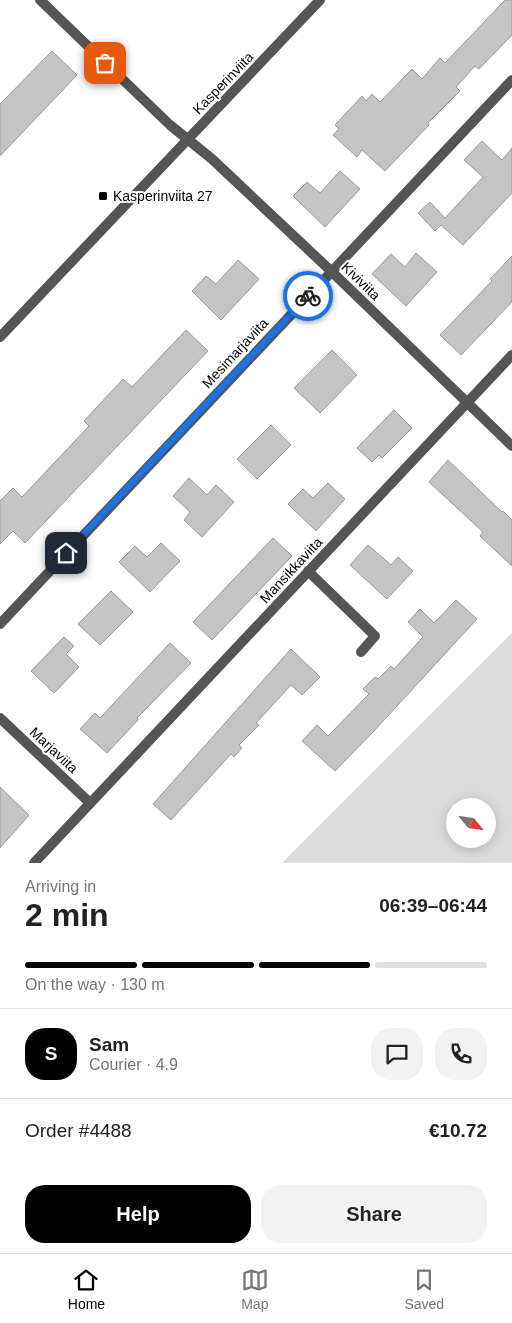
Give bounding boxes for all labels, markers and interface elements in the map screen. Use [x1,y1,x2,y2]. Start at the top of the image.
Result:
pin [84,42,126,84]
street label: Kasperinviita [189,48,257,117]
icon: bag [91,49,119,77]
place label: Kasperinviita 27 [113,188,213,204]
marker: Kasperinviita 27 [97,190,109,202]
street label: Kiviviita [338,259,384,303]
courier [283,271,333,321]
icon: bike [294,282,322,310]
street label: Mesimarjaviita [199,315,272,391]
pin [45,532,87,574]
street label: Mansikkaviita [256,534,326,606]
icon: home [52,539,80,567]
street label: Marjaviita [27,724,82,776]
north arrow [446,798,496,848]
map controls [446,798,496,848]
text: Arriving in [25,878,96,895]
text: 06:39–06:44 [379,895,487,916]
text: 2 min [25,897,109,933]
text: On the way · 130 m [25,976,165,993]
button: chat [371,1028,423,1080]
button: phone [435,1028,487,1080]
text: Sam [89,1034,129,1055]
text: S [45,1043,57,1064]
text: Courier · 4.9 [89,1056,178,1073]
text: Order #4488 [25,1120,132,1141]
text: €10.72 [429,1120,487,1141]
button: Help [25,1185,251,1243]
button: Share [261,1185,487,1243]
tab: Home [68,1266,105,1312]
tab: Map [241,1266,269,1312]
tab: Saved [404,1266,444,1312]

